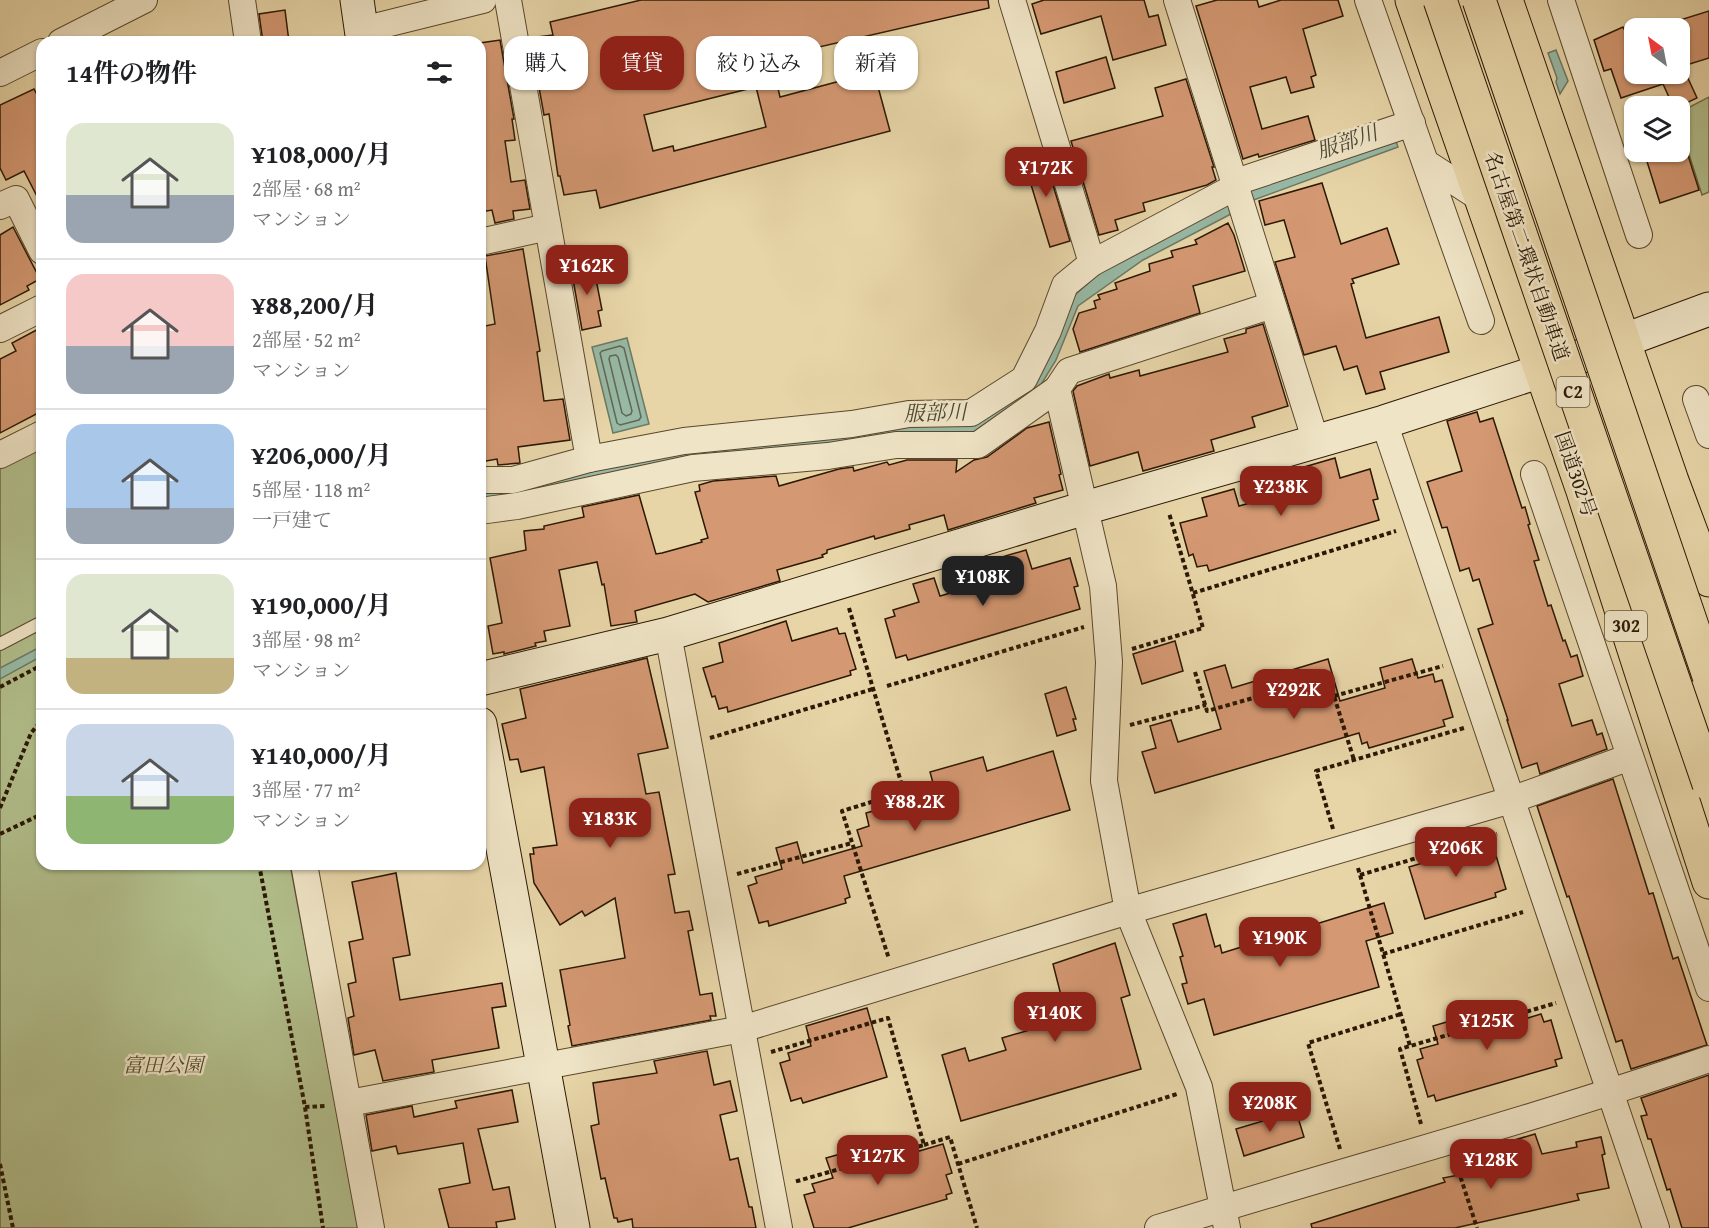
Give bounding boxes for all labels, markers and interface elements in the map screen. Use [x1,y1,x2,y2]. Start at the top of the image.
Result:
north arrow [1624,18,1690,84]
map controls [1624,18,1690,162]
chip: 購入 [504,36,588,90]
chip: 賃貸 [600,36,684,90]
chip: 絞り込み [696,36,822,90]
chip: 新着 [834,36,918,90]
text: 14件の物件 [66,53,197,92]
icon: filters [423,56,456,89]
button: layers [1624,96,1690,162]
water label: 服部川 [1312,116,1384,166]
text: ¥108,000/月 [252,134,392,173]
icon: home [114,147,186,219]
pin: ¥172K [1004,147,1088,198]
street label: 名古屋第二環状自動車道 [1478,147,1577,365]
text: ¥172K [1019,152,1073,181]
text: 2部屋 · 68 m² [252,174,361,203]
text: マンション [252,204,351,233]
pin: ¥162K [545,245,629,296]
text: ¥162K [560,250,614,279]
text: ¥88,200/月 [252,285,379,324]
icon: home [114,298,186,370]
text: 2部屋 · 52 m² [252,325,361,354]
text: マンション [252,355,351,384]
road number: C2 [1556,377,1590,407]
water label: 服部川 [903,396,969,429]
street label: 国道302号 [1548,427,1605,521]
text: ¥206,000/月 [252,435,392,474]
icon: home [114,448,186,520]
pin: ¥238K [1239,466,1323,517]
text: ¥238K [1254,471,1308,500]
text: 5部屋 · 118 m² [252,475,370,504]
text: 一戸建て [252,505,332,534]
pin: ¥108K [941,556,1025,607]
text: ¥108K [956,561,1010,590]
text: ¥190,000/月 [252,585,392,624]
icon: home [114,598,186,670]
road number: 302 [1605,611,1647,641]
text: 3部屋 · 98 m² [252,625,361,654]
text: マンション [252,655,351,684]
pin: ¥292K [1252,669,1336,720]
text: ¥292K [1267,674,1321,703]
text: ¥140,000/月 [252,735,392,774]
icon: home [114,748,186,820]
text: 3部屋 · 77 m² [252,775,361,804]
pin: ¥88.2K [866,781,964,832]
text: ¥88.2K [885,786,945,815]
pin: ¥183K [568,798,652,849]
text: ¥183K [583,803,637,832]
text: マンション [252,805,351,834]
pin: ¥206K [1414,827,1498,878]
text: ¥206K [1429,832,1483,861]
pin: ¥190K [1238,917,1322,968]
text: ¥190K [1253,922,1307,951]
pin: ¥140K [1013,992,1097,1043]
text: ¥140K [1028,997,1082,1026]
pin: ¥125K [1445,1000,1529,1051]
text: ¥125K [1460,1005,1514,1034]
park label: 富田公園 [123,1050,206,1079]
pin: ¥208K [1228,1082,1312,1133]
text: ¥208K [1243,1087,1297,1116]
pin: ¥127K [836,1135,920,1186]
pin: ¥128K [1449,1139,1533,1190]
text: ¥127K [851,1140,905,1169]
text: ¥128K [1464,1144,1518,1173]

